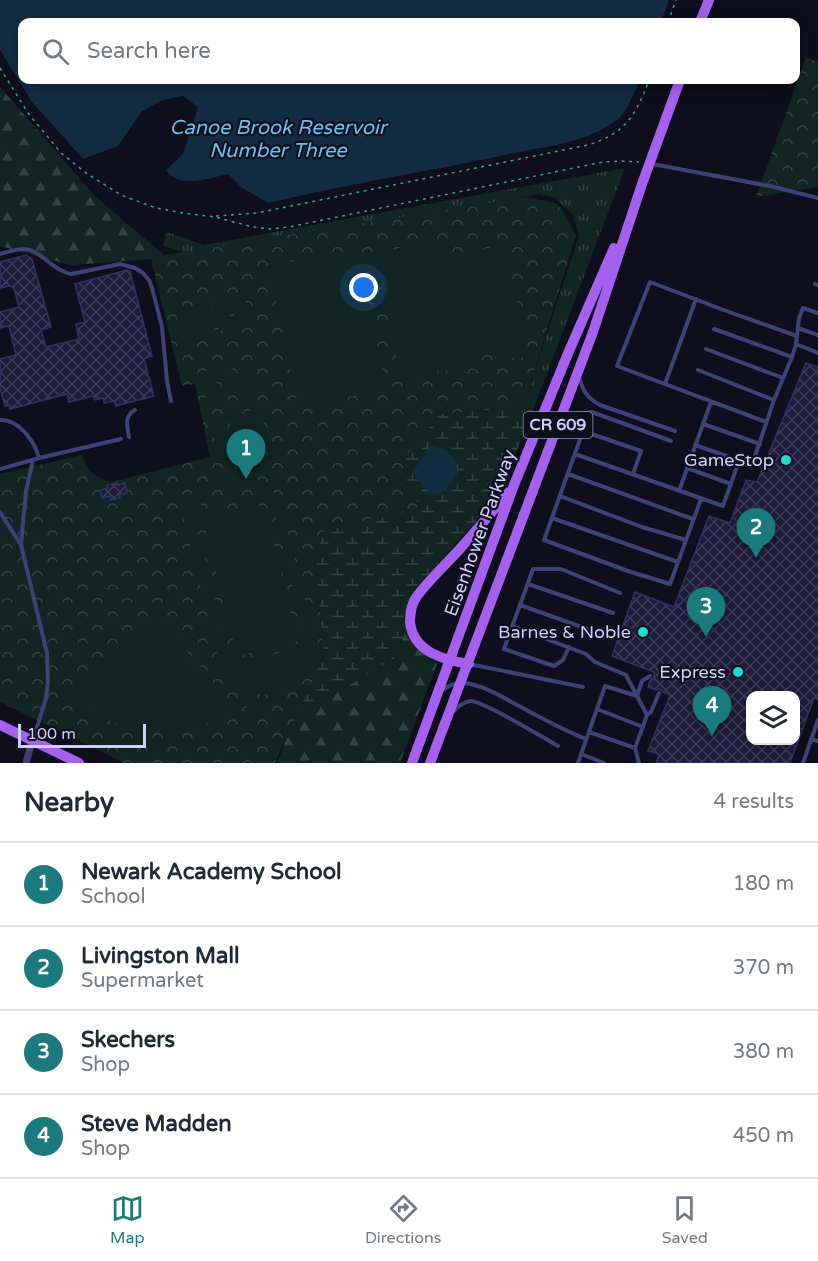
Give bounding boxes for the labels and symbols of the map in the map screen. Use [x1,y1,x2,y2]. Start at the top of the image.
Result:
water label: Canoe Brook Reservoir Number Three [170,116,389,163]
your location [349,273,378,302]
road number: CR 609 [524,412,592,438]
pin: 1 [226,430,266,479]
street label: Eisenhower Parkway [440,446,520,619]
place label: GameStop [684,449,774,471]
marker: GameStop [779,453,793,467]
pin: 2 [736,508,776,558]
pin: 3 [686,588,726,637]
place label: Barnes & Noble [498,621,631,643]
marker: Barnes & Noble [636,625,650,639]
place label: Express [659,661,726,683]
marker: Express [731,665,745,679]
pin: 4 [692,686,732,736]
scale bar [18,721,146,748]

